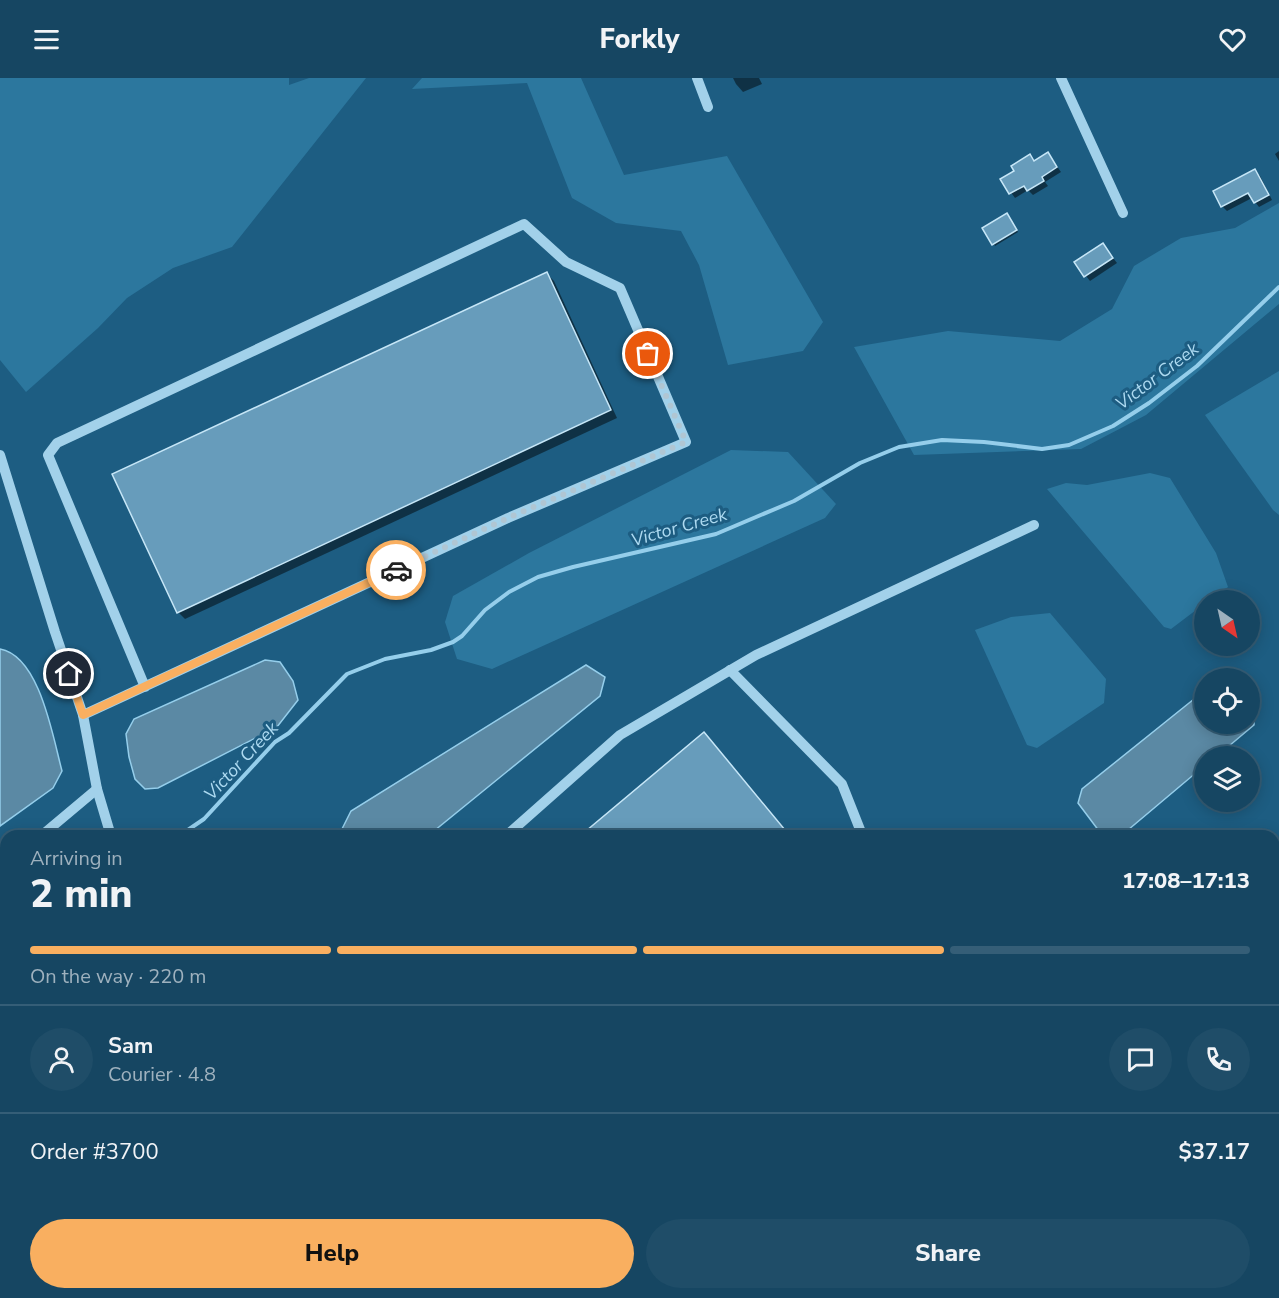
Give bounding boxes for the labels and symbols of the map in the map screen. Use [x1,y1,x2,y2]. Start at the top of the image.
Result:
pin [622,328,673,379]
water label: Victor Creek [1110,336,1204,415]
water label: Victor Creek [628,502,731,552]
courier [366,540,426,600]
north arrow [1194,590,1260,656]
pin [43,648,94,699]
water label: Victor Creek [199,716,284,805]

